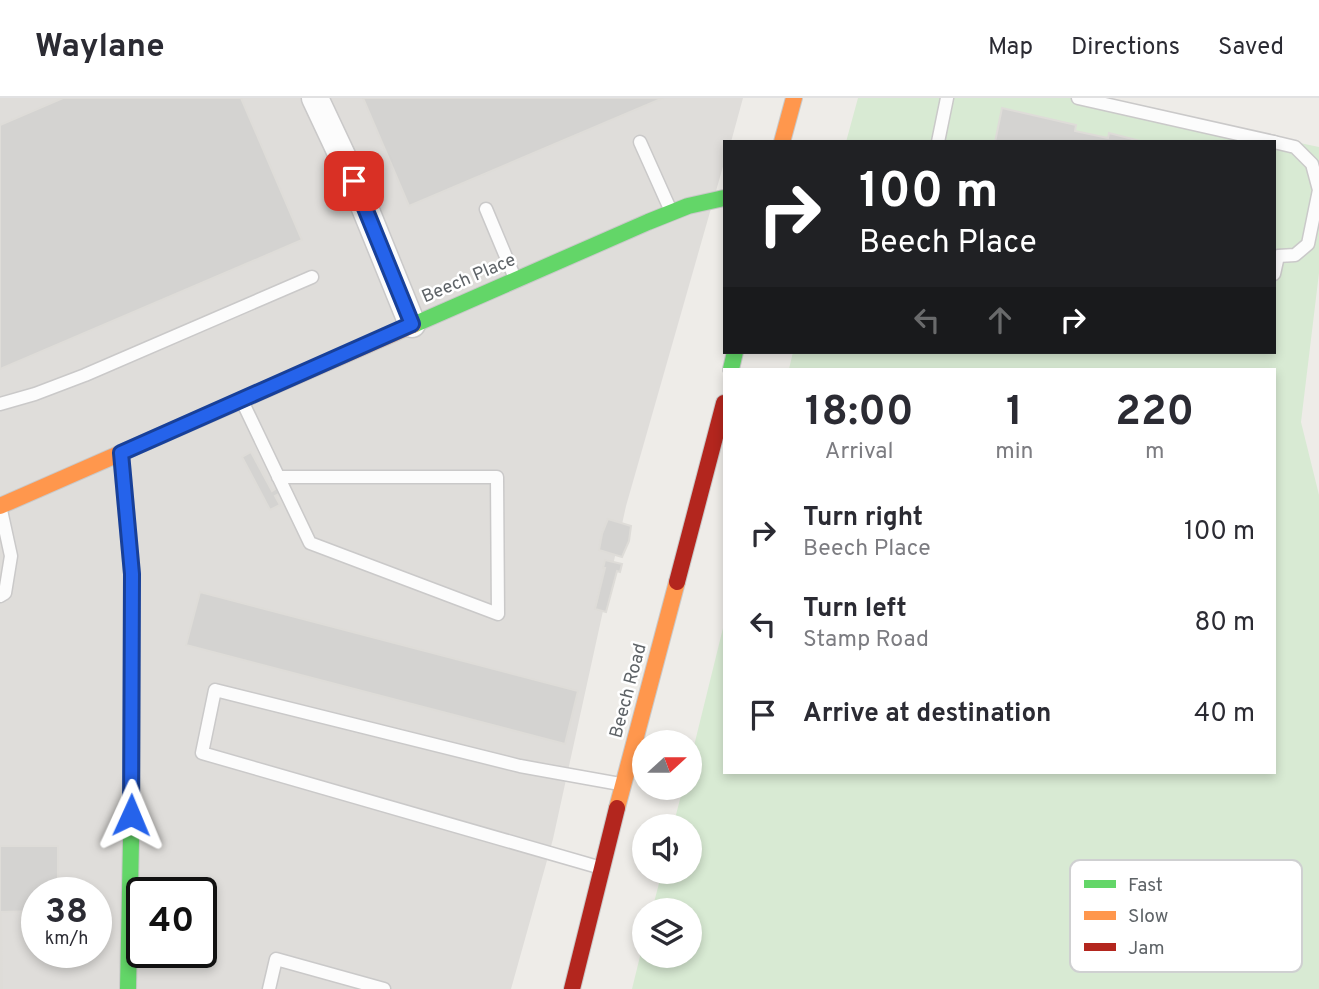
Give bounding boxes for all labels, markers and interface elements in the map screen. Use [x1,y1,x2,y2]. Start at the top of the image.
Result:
text: Waylane [35,27,165,69]
text: Map [988,33,1033,63]
text: Directions [1071,33,1180,63]
text: Saved [1218,33,1284,63]
pin [324,151,384,211]
icon: arrive [335,162,373,200]
text: 100 m [859,163,998,225]
icon: right [744,168,835,259]
text: Beech Place [859,224,1037,264]
street label: Beech Place [418,249,520,309]
icon: left [908,301,946,339]
icon: ahead [981,301,1019,339]
icon: right [1054,301,1092,339]
text: 18:00 [805,387,914,440]
text: 1 [1006,387,1023,440]
text: 220 [1115,387,1194,440]
text: Arrival [825,438,893,467]
text: min [995,438,1034,467]
text: m [1145,438,1164,467]
text: Turn right [803,502,923,535]
icon: right [744,514,782,552]
text: 100 m [1184,516,1255,549]
text: Beech Place [803,535,931,564]
text: Turn left [803,593,907,626]
icon: left [744,605,782,643]
text: 80 m [1195,607,1255,640]
text: Stamp Road [803,626,929,655]
street label: Beech Road [605,641,653,741]
icon: arrive [744,696,782,734]
text: Arrive at destination [803,698,1051,731]
text: 40 m [1194,698,1255,731]
north arrow [632,730,702,800]
map controls [632,730,702,968]
position arrow [94,778,168,852]
button: sound [632,814,702,884]
legend [1070,860,1302,972]
text: Fast [1128,874,1163,898]
speed limit sign: 40 [126,877,217,968]
text: 38 [45,891,88,935]
button: layers [632,898,702,968]
text: Slow [1128,905,1168,929]
text: km/h [45,928,88,951]
text: Jam [1128,937,1165,961]

